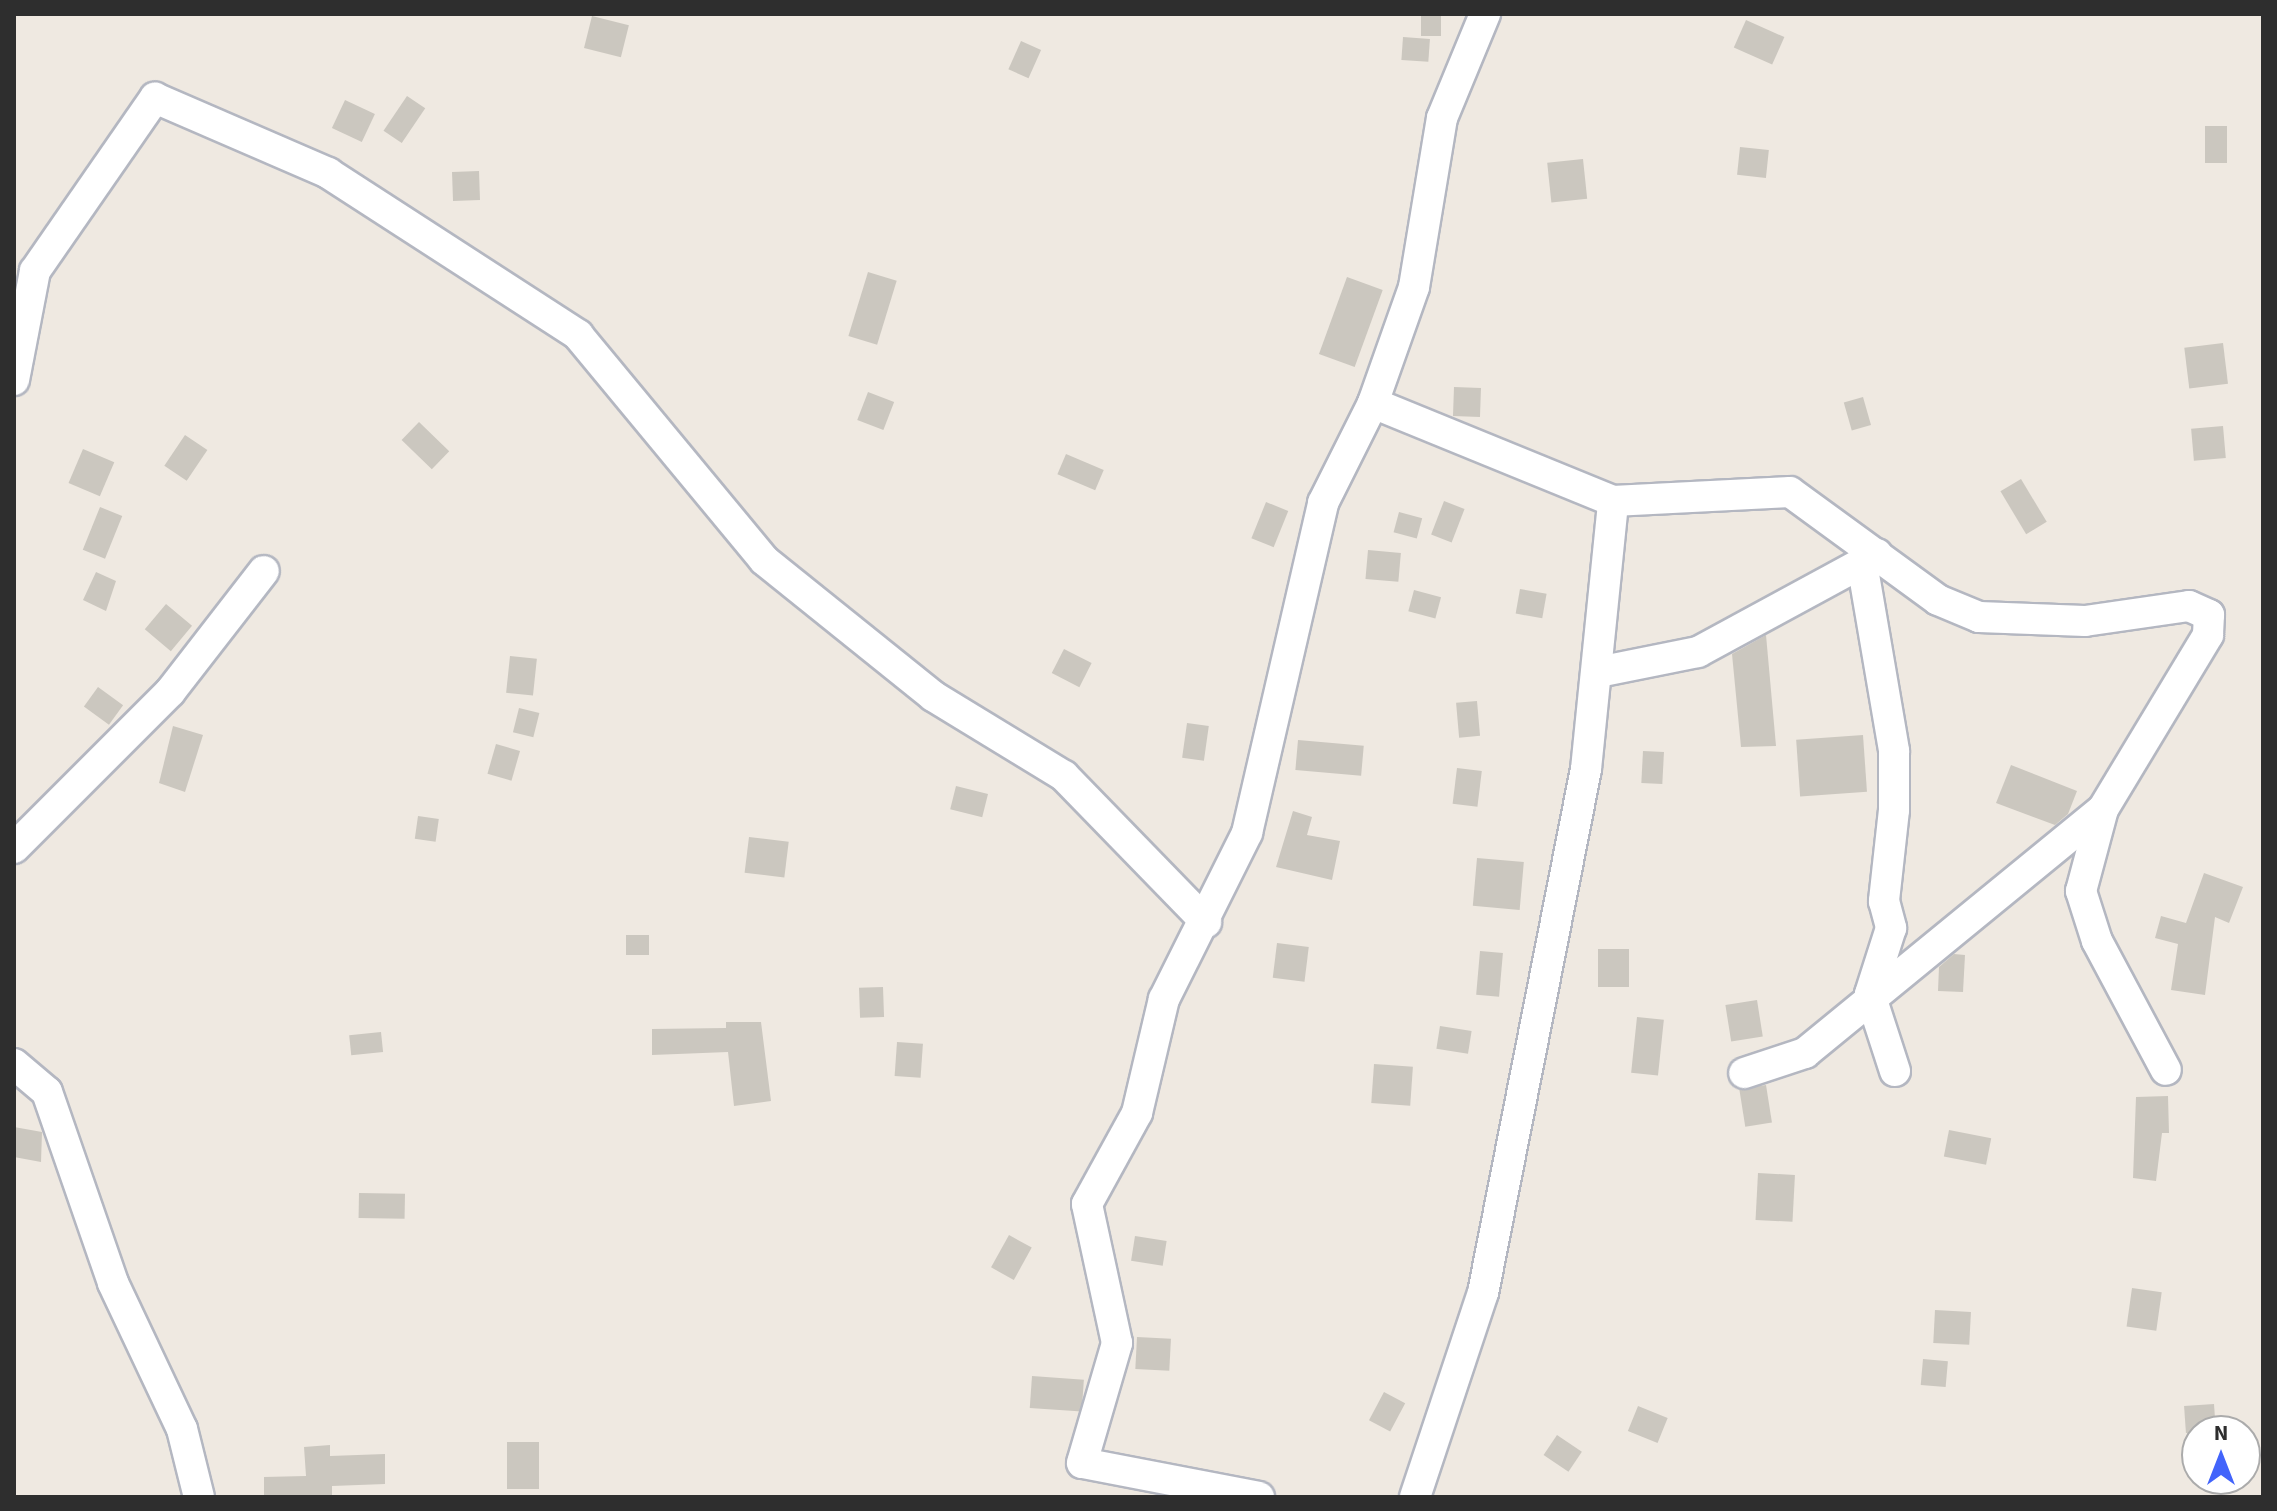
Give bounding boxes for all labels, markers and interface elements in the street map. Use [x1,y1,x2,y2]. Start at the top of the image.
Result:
north arrow [2181,1415,2261,1495]
text: N [2214,1417,2228,1449]

